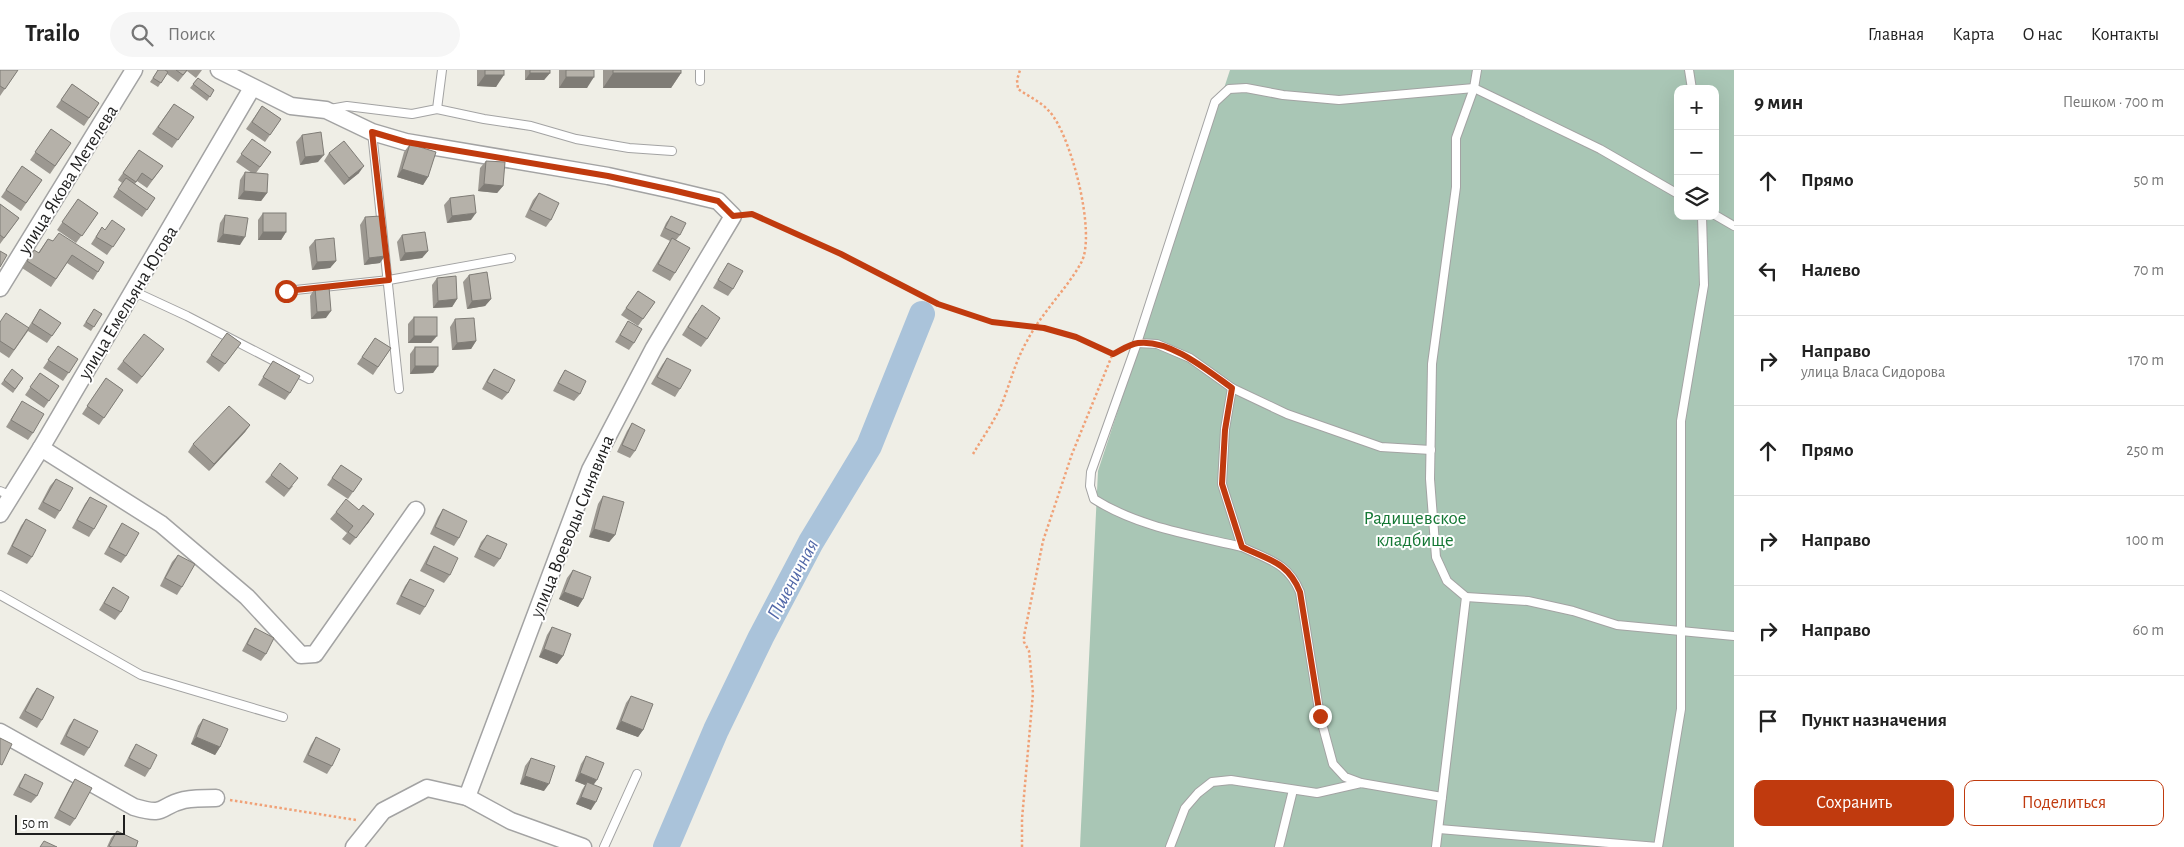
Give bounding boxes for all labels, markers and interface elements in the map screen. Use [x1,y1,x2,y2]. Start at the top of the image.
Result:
search box [110,12,460,57]
icon: search [128,21,156,49]
text: Trailo [25,22,80,46]
text: Поиск [168,25,215,44]
text: Главная [1868,26,1924,44]
text: Карта [1952,26,1994,44]
text: О нас [2022,26,2063,44]
text: Контакты [2091,26,2159,44]
map controls [1674,85,1719,220]
button: + [1674,85,1719,130]
text: 9 мин [1754,92,1803,113]
text: Пешком · 700 m [2063,94,2164,110]
street label: улица Якова Метелева [14,102,122,258]
button: − [1674,130,1719,175]
icon: ahead [1754,167,1782,195]
text: Прямо [1801,171,1854,190]
text: 50 m [2133,172,2164,188]
button: layers [1674,175,1719,220]
street label: улица Емельяна Югова [75,223,182,384]
icon: left [1754,257,1782,285]
text: Налево [1801,261,1860,280]
text: 70 m [2133,262,2164,278]
route start [275,280,298,303]
text: Направо [1801,342,1871,361]
icon: right [1754,347,1782,375]
text: 170 m [2128,352,2164,368]
text: улица Власа Сидорова [1801,364,1945,380]
street label: улица Воеводы Синявина [527,432,618,621]
icon: ahead [1754,437,1782,465]
text: Прямо [1801,441,1854,460]
text: 250 m [2126,442,2164,458]
park label: Радищевское кладбище [1364,509,1467,550]
icon: right [1754,527,1782,555]
text: Направо [1801,531,1871,550]
text: 100 m [2126,532,2164,548]
water label: Пшеничная [764,536,822,623]
icon: right [1754,617,1782,645]
text: Направо [1801,621,1871,640]
text: 60 m [2133,622,2164,638]
route end [1309,705,1332,728]
icon: arrive [1754,707,1782,735]
text: Пункт назначения [1801,711,1947,730]
button: Сохранить [1754,780,1954,826]
button: Поделиться [1964,780,2164,826]
scale bar [15,812,125,835]
text: 50 m [22,817,49,831]

